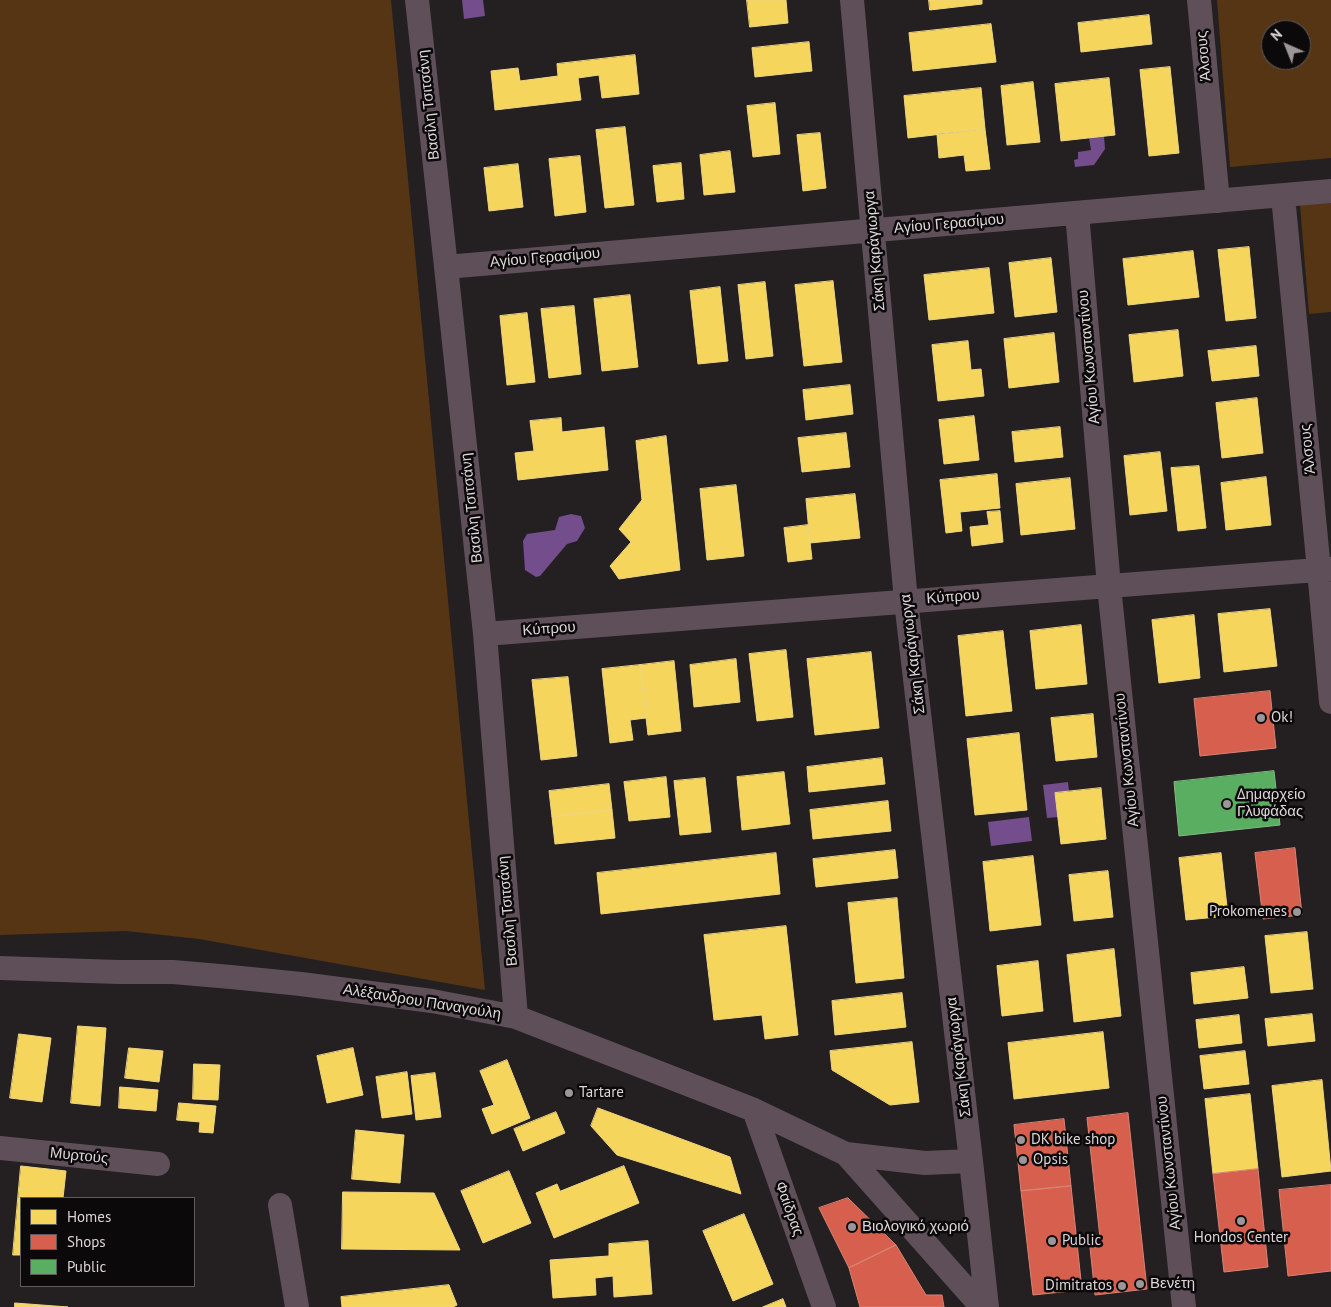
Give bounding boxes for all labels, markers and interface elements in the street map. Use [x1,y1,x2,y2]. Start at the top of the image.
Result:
north arrow [1261,20,1311,70]
text: N [1267,25,1286,45]
street label: Άλσους [1193,30,1215,82]
street label: Βασίλη Τσιτσάνη [414,49,444,161]
street label: Σάκη Καράγιωργα [861,190,889,312]
street label: Αγίου Γερασίμου [893,210,1005,238]
street label: Αγίου Γερασίμου [489,244,601,272]
street label: Αγίου Κωνσταντίνου [1074,289,1104,425]
street label: Άλσους [1296,423,1320,475]
street label: Βασίλη Τσιτσάνη [457,452,487,564]
street label: Κύπρου [926,586,980,608]
street label: Σάκη Καράγιωργα [897,593,929,715]
street label: Κύπρου [522,618,576,640]
street label: Αγίου Κωνσταντίνου [1111,692,1143,828]
place label: Ok! [1271,709,1293,727]
marker: Ok! [1255,712,1267,724]
place label: Δημαρχείο Γλυφάδας [1237,786,1306,821]
marker: Δημαρχείο Γλυφάδας [1221,798,1233,810]
street label: Βασίλη Τσιτσάνη [494,855,522,967]
place label: Prokomenes [1209,903,1287,921]
marker: Prokomenes [1291,906,1303,918]
street label: Αλέξανδρου Παναγούλη [342,981,502,1023]
street label: Σάκη Καράγιωργα [943,996,975,1118]
place label: Tartare [579,1084,624,1102]
marker: Tartare [563,1087,575,1099]
street label: Αγίου Κωνσταντίνου [1153,1095,1185,1231]
place label: DK bike shop [1031,1131,1115,1149]
marker: DK bike shop [1015,1134,1027,1146]
street label: Μυρτούς [49,1144,109,1168]
place label: Opsis [1033,1151,1068,1169]
marker: Opsis [1017,1154,1029,1166]
street label: Φαίδρας [771,1179,807,1239]
legend [20,1197,195,1287]
text: Homes [67,1207,111,1226]
marker: Hondos Center [1235,1215,1247,1227]
place label: Βιολογικό χωριό [862,1218,969,1236]
marker: Βιολογικό χωριό [846,1221,858,1233]
place label: Hondos Center [1194,1229,1288,1247]
text: Shops [67,1232,106,1251]
place label: Public [1062,1232,1101,1250]
marker: Public [1046,1235,1058,1247]
text: Public [67,1257,106,1276]
place label: Βενέτη [1150,1275,1195,1293]
place label: Dimitratos [1045,1277,1112,1295]
marker: Βενέτη [1134,1278,1146,1290]
marker: Dimitratos [1116,1280,1128,1292]

